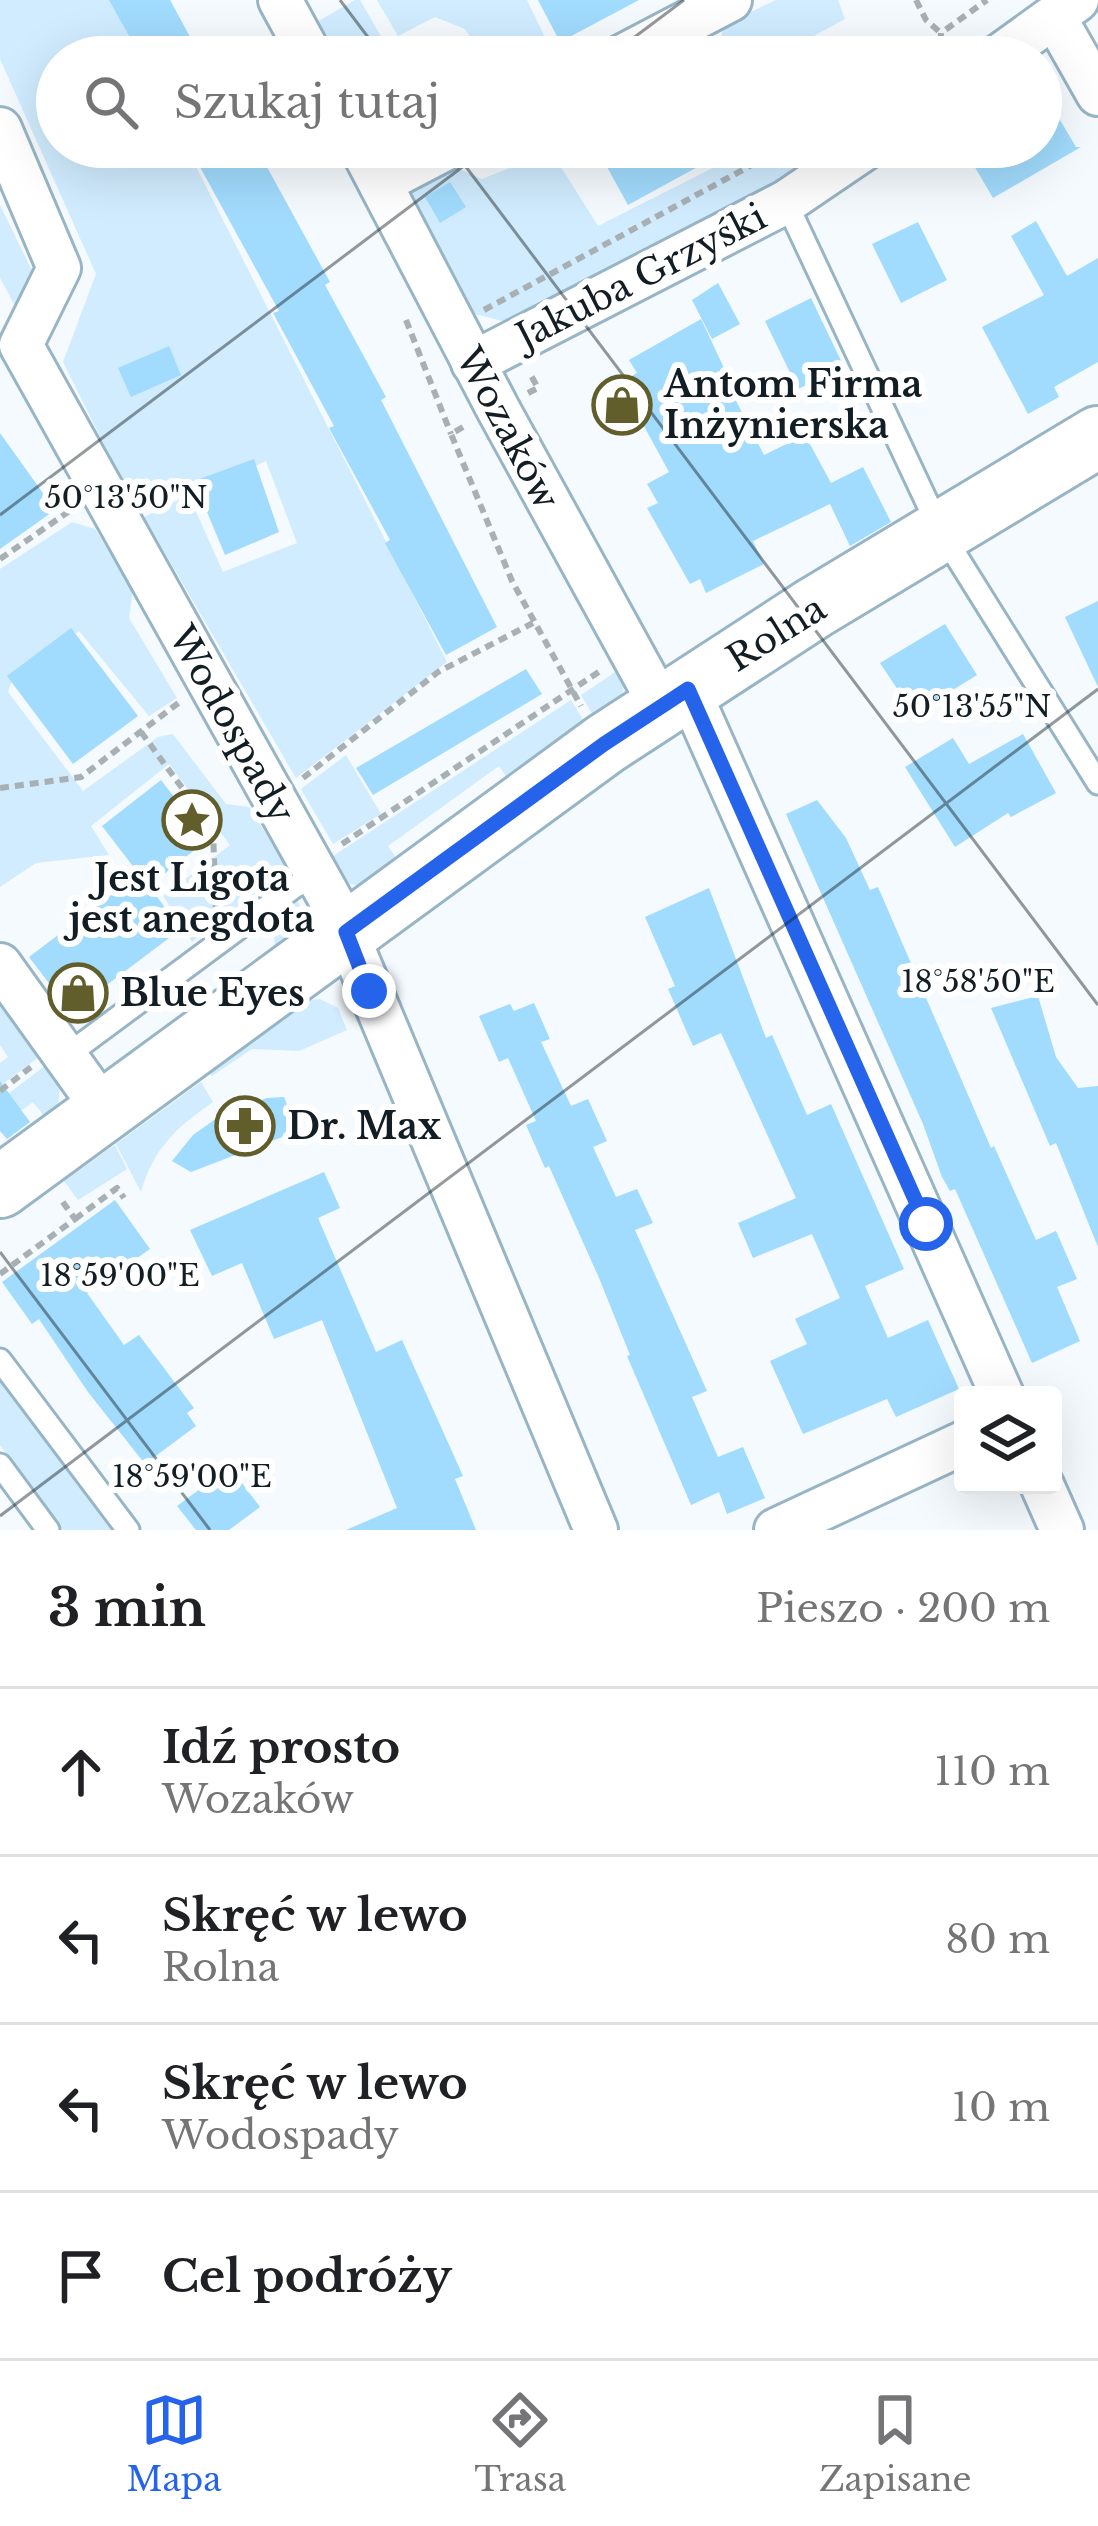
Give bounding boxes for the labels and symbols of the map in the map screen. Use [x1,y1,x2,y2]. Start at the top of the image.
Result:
street label: Jakuba Grzyśki [505,194,774,361]
street label: Wozaków [446,339,569,517]
place label: Antom Firma Inżynierska [663,362,923,448]
shop icon: Antom Firma Inżynierska [591,374,653,436]
text: 50°13'50"N [45,479,208,516]
street label: Rolna [719,586,834,681]
street label: Wodospady [158,617,304,831]
text: 50°13'55"N [893,688,1051,725]
place icon: Jest Ligota jest anegdota [161,789,223,851]
place label: Jest Ligota jest anegdota [63,856,315,942]
shop icon: Blue Eyes [47,962,109,1024]
text: 18°58'50"E [901,963,1055,1000]
route end [342,964,396,1018]
place label: Blue Eyes [120,971,305,1016]
pharmacy icon: Dr. Max [214,1095,276,1157]
place label: Dr. Max [287,1104,442,1149]
route start [899,1197,953,1251]
text: 18°59'00"E [40,1257,200,1294]
text: 18°59'00"E [112,1458,272,1495]

